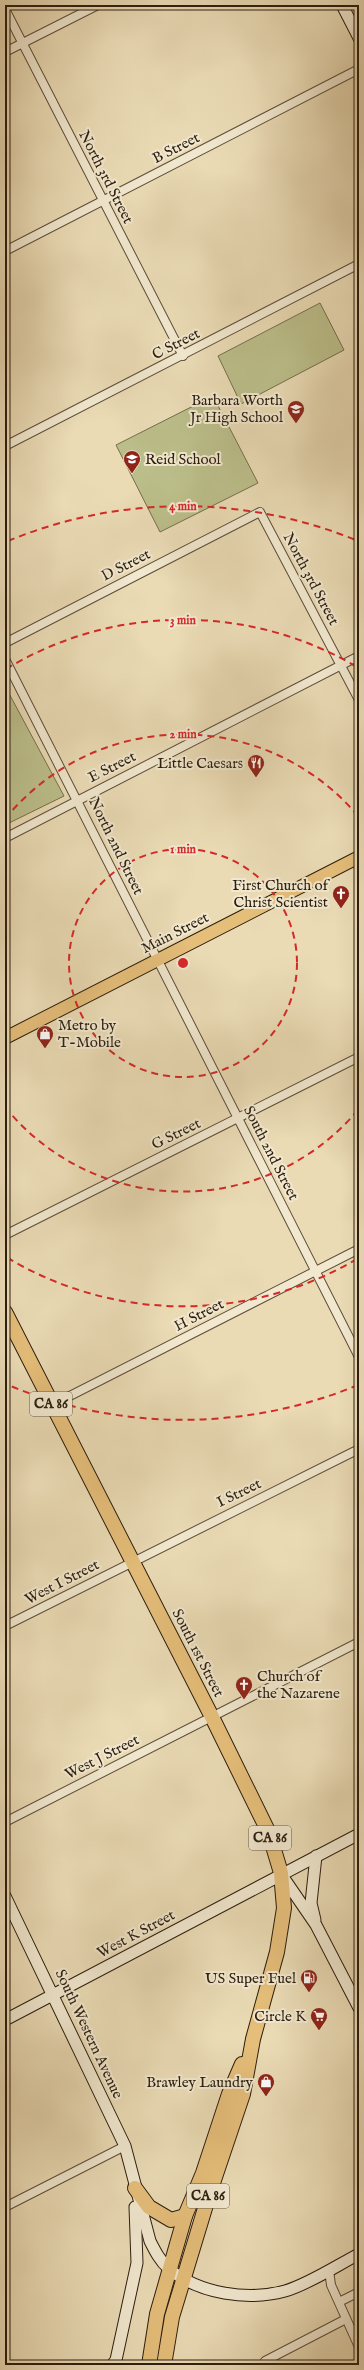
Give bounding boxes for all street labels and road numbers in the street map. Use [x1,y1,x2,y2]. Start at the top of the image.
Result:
street label: North 3rd Street [74,127,138,227]
street label: B Street [149,128,203,168]
street label: C Street [149,324,203,364]
street label: North 3rd Street [279,529,343,629]
street label: D Street [98,545,154,585]
street label: E Street [85,747,139,787]
street label: North 2nd Street [84,794,148,898]
street label: Main Street [138,908,212,958]
street label: South 2nd Street [239,1103,303,1203]
street label: G Street [148,1114,204,1154]
street label: H Street [171,1294,227,1336]
road number: CA 86 [30,1392,72,1416]
street label: I Street [214,1474,264,1512]
street label: West I Street [22,1555,102,1609]
street label: South 1st Street [168,1606,228,1700]
street label: West J Street [62,1730,142,1784]
road number: CA 86 [249,1826,291,1850]
street label: West K Street [94,1906,178,1962]
street label: South Western Avenue [51,1966,127,2102]
road number: CA 86 [187,2184,229,2208]

